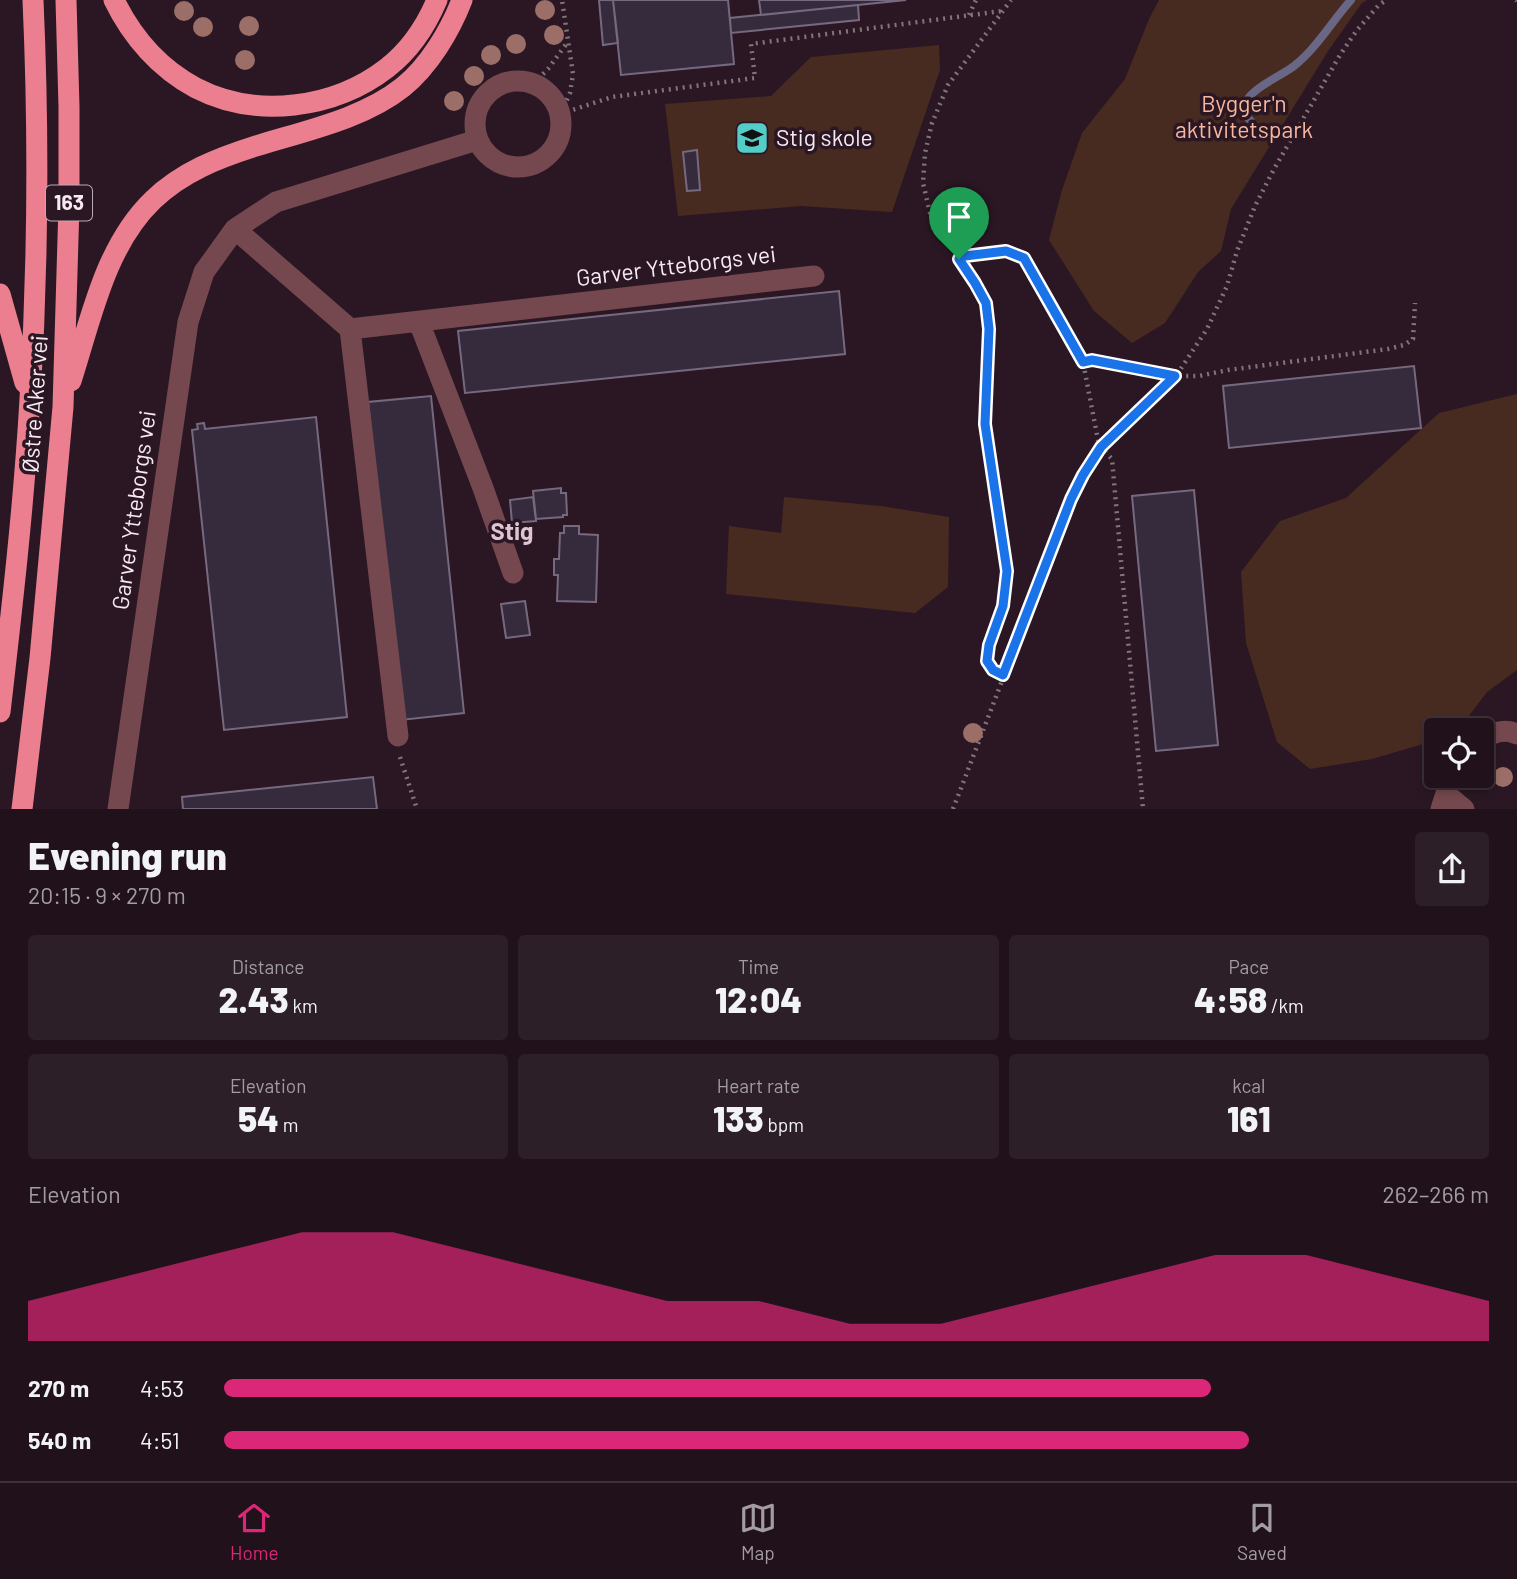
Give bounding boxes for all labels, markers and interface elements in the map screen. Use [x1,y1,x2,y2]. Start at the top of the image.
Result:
park label: Bygger'n aktivitetspark [1175,89,1313,143]
school or university icon: Stig skole [733,119,771,157]
place label: Stig skole [776,123,873,151]
road number: 163 [46,186,92,220]
pin [929,187,989,259]
icon: arrive [940,198,978,236]
street label: Garver Ytteborgs vei [574,239,777,291]
street label: Østre Aker vei [15,334,53,474]
street label: Garver Ytteborgs vei [105,408,161,611]
district label: Stig [491,516,533,545]
map controls [1424,718,1494,788]
button: locate [1424,718,1494,788]
text: Evening run [28,832,227,878]
button: share [1415,832,1489,906]
text: 20:15 · 9 × 270 m [28,881,186,909]
text: Distance [232,955,304,978]
text: Time [738,955,779,978]
text: Pace [1228,955,1269,978]
text: 2.43 [219,978,289,1020]
text: 12:04 [715,978,802,1020]
text: 4:58 [1194,978,1267,1020]
text: km [289,994,318,1017]
text: /km [1267,994,1304,1017]
text: Elevation [230,1074,306,1097]
text: Heart rate [717,1074,800,1097]
text: kcal [1232,1074,1265,1097]
text: 54 [238,1097,279,1139]
text: 133 [713,1097,764,1139]
text: 161 [1227,1097,1271,1139]
text: m [279,1113,298,1136]
text: bpm [764,1113,804,1136]
text: Elevation [28,1180,121,1208]
text: 262–266 m [1383,1180,1489,1208]
text: 270 m [28,1374,89,1402]
text: 4:53 [140,1374,184,1402]
text: 540 m [28,1426,91,1454]
text: 4:51 [140,1426,180,1454]
tab: Home [230,1499,279,1564]
tab: Map [739,1499,777,1564]
tab: Saved [1237,1499,1287,1564]

